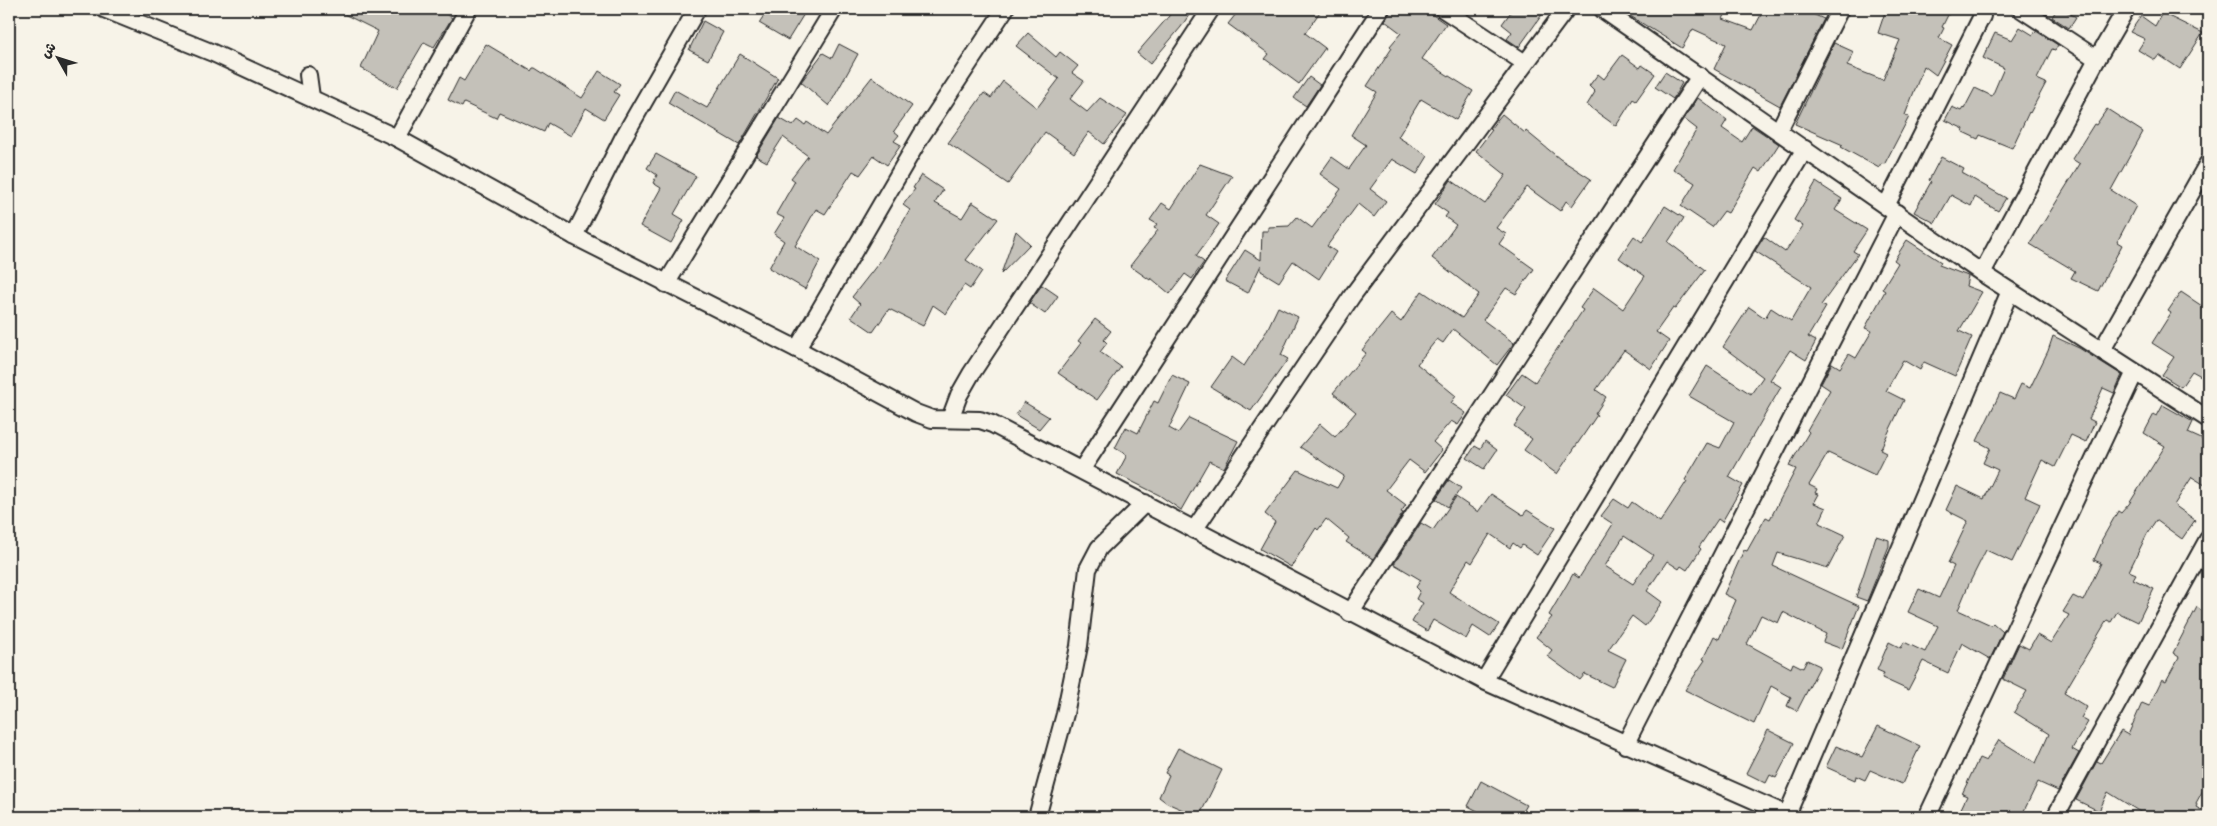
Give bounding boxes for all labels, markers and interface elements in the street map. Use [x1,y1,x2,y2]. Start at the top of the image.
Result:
north arrow [32,32,82,82]
text: ش [37,39,60,61]

